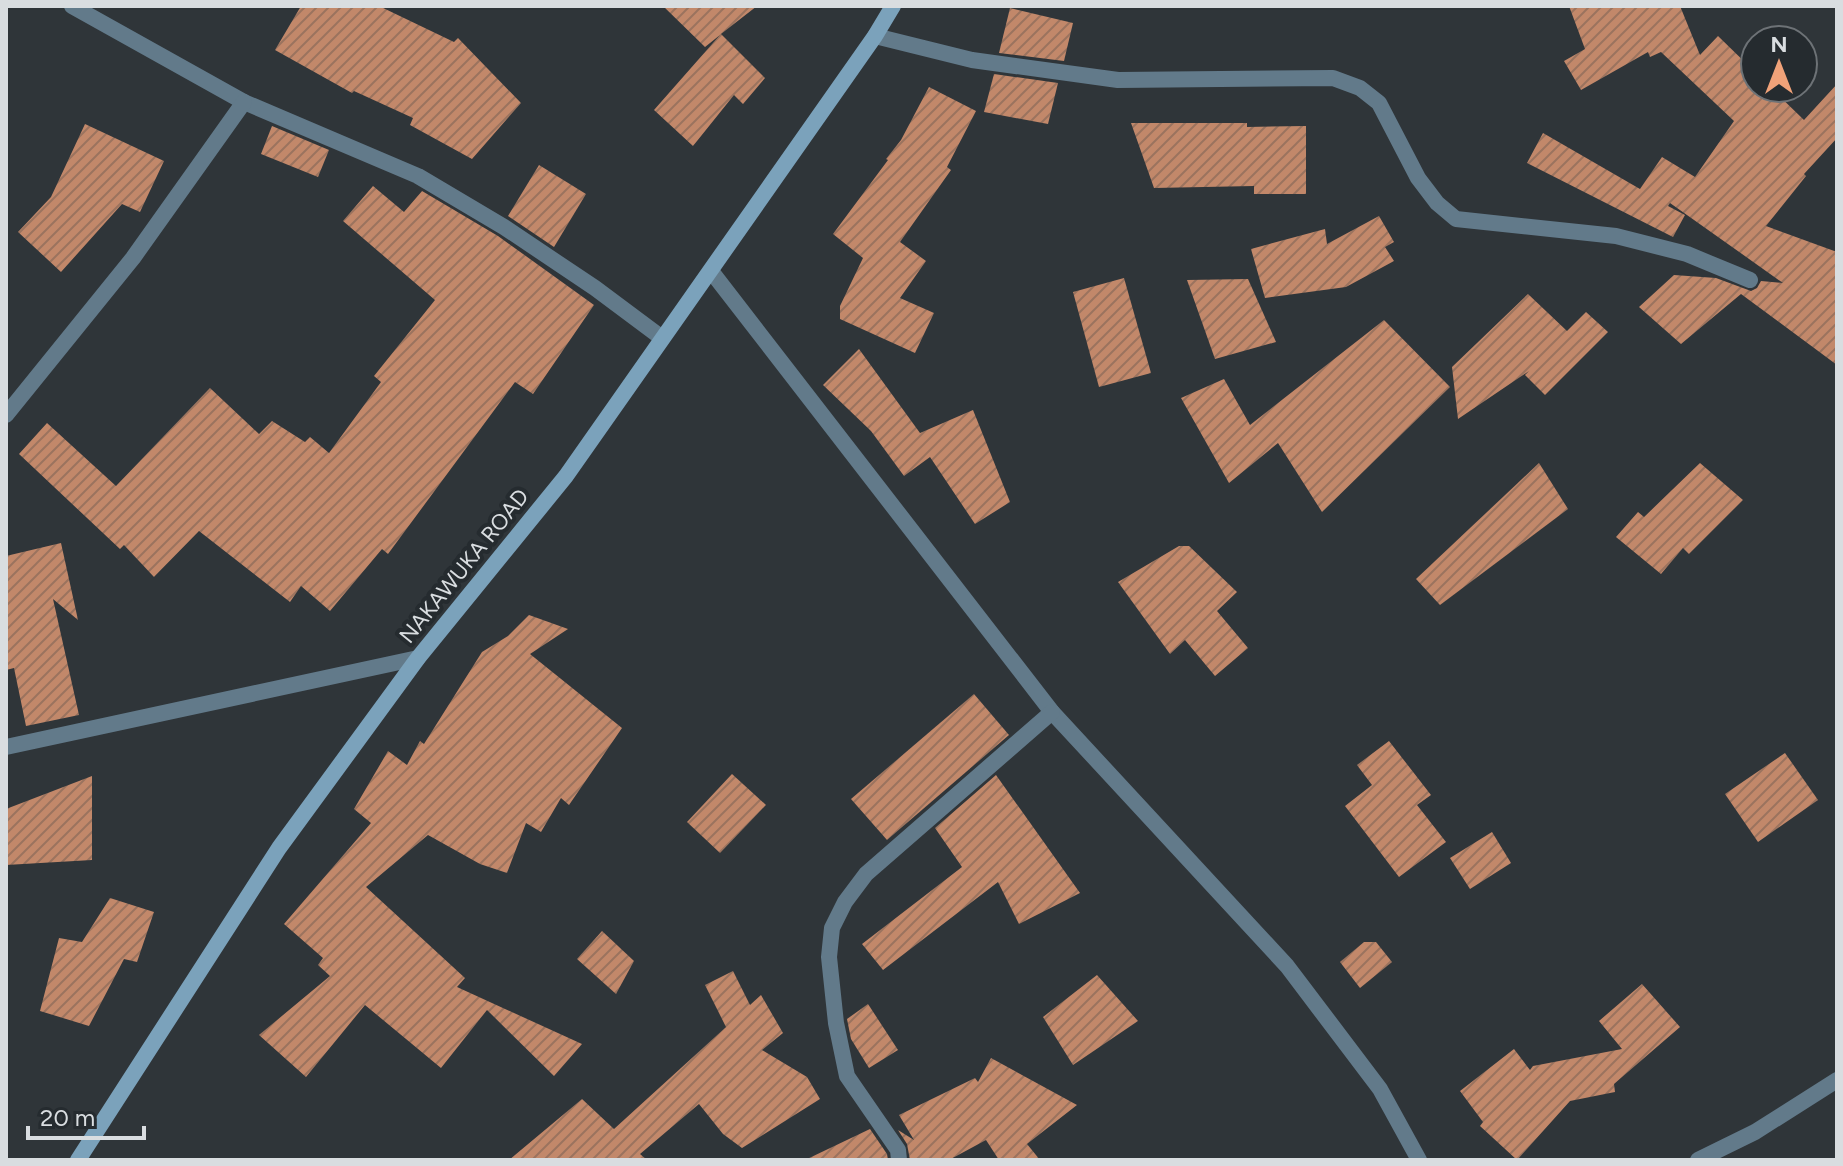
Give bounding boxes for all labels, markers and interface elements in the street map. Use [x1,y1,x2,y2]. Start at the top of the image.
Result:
north arrow [1739,24,1819,104]
text: N [1770,31,1788,58]
street label: NAKAWUKA ROAD [393,483,535,649]
scale bar [28,1090,144,1140]
text: 20 m [40,1103,95,1132]

